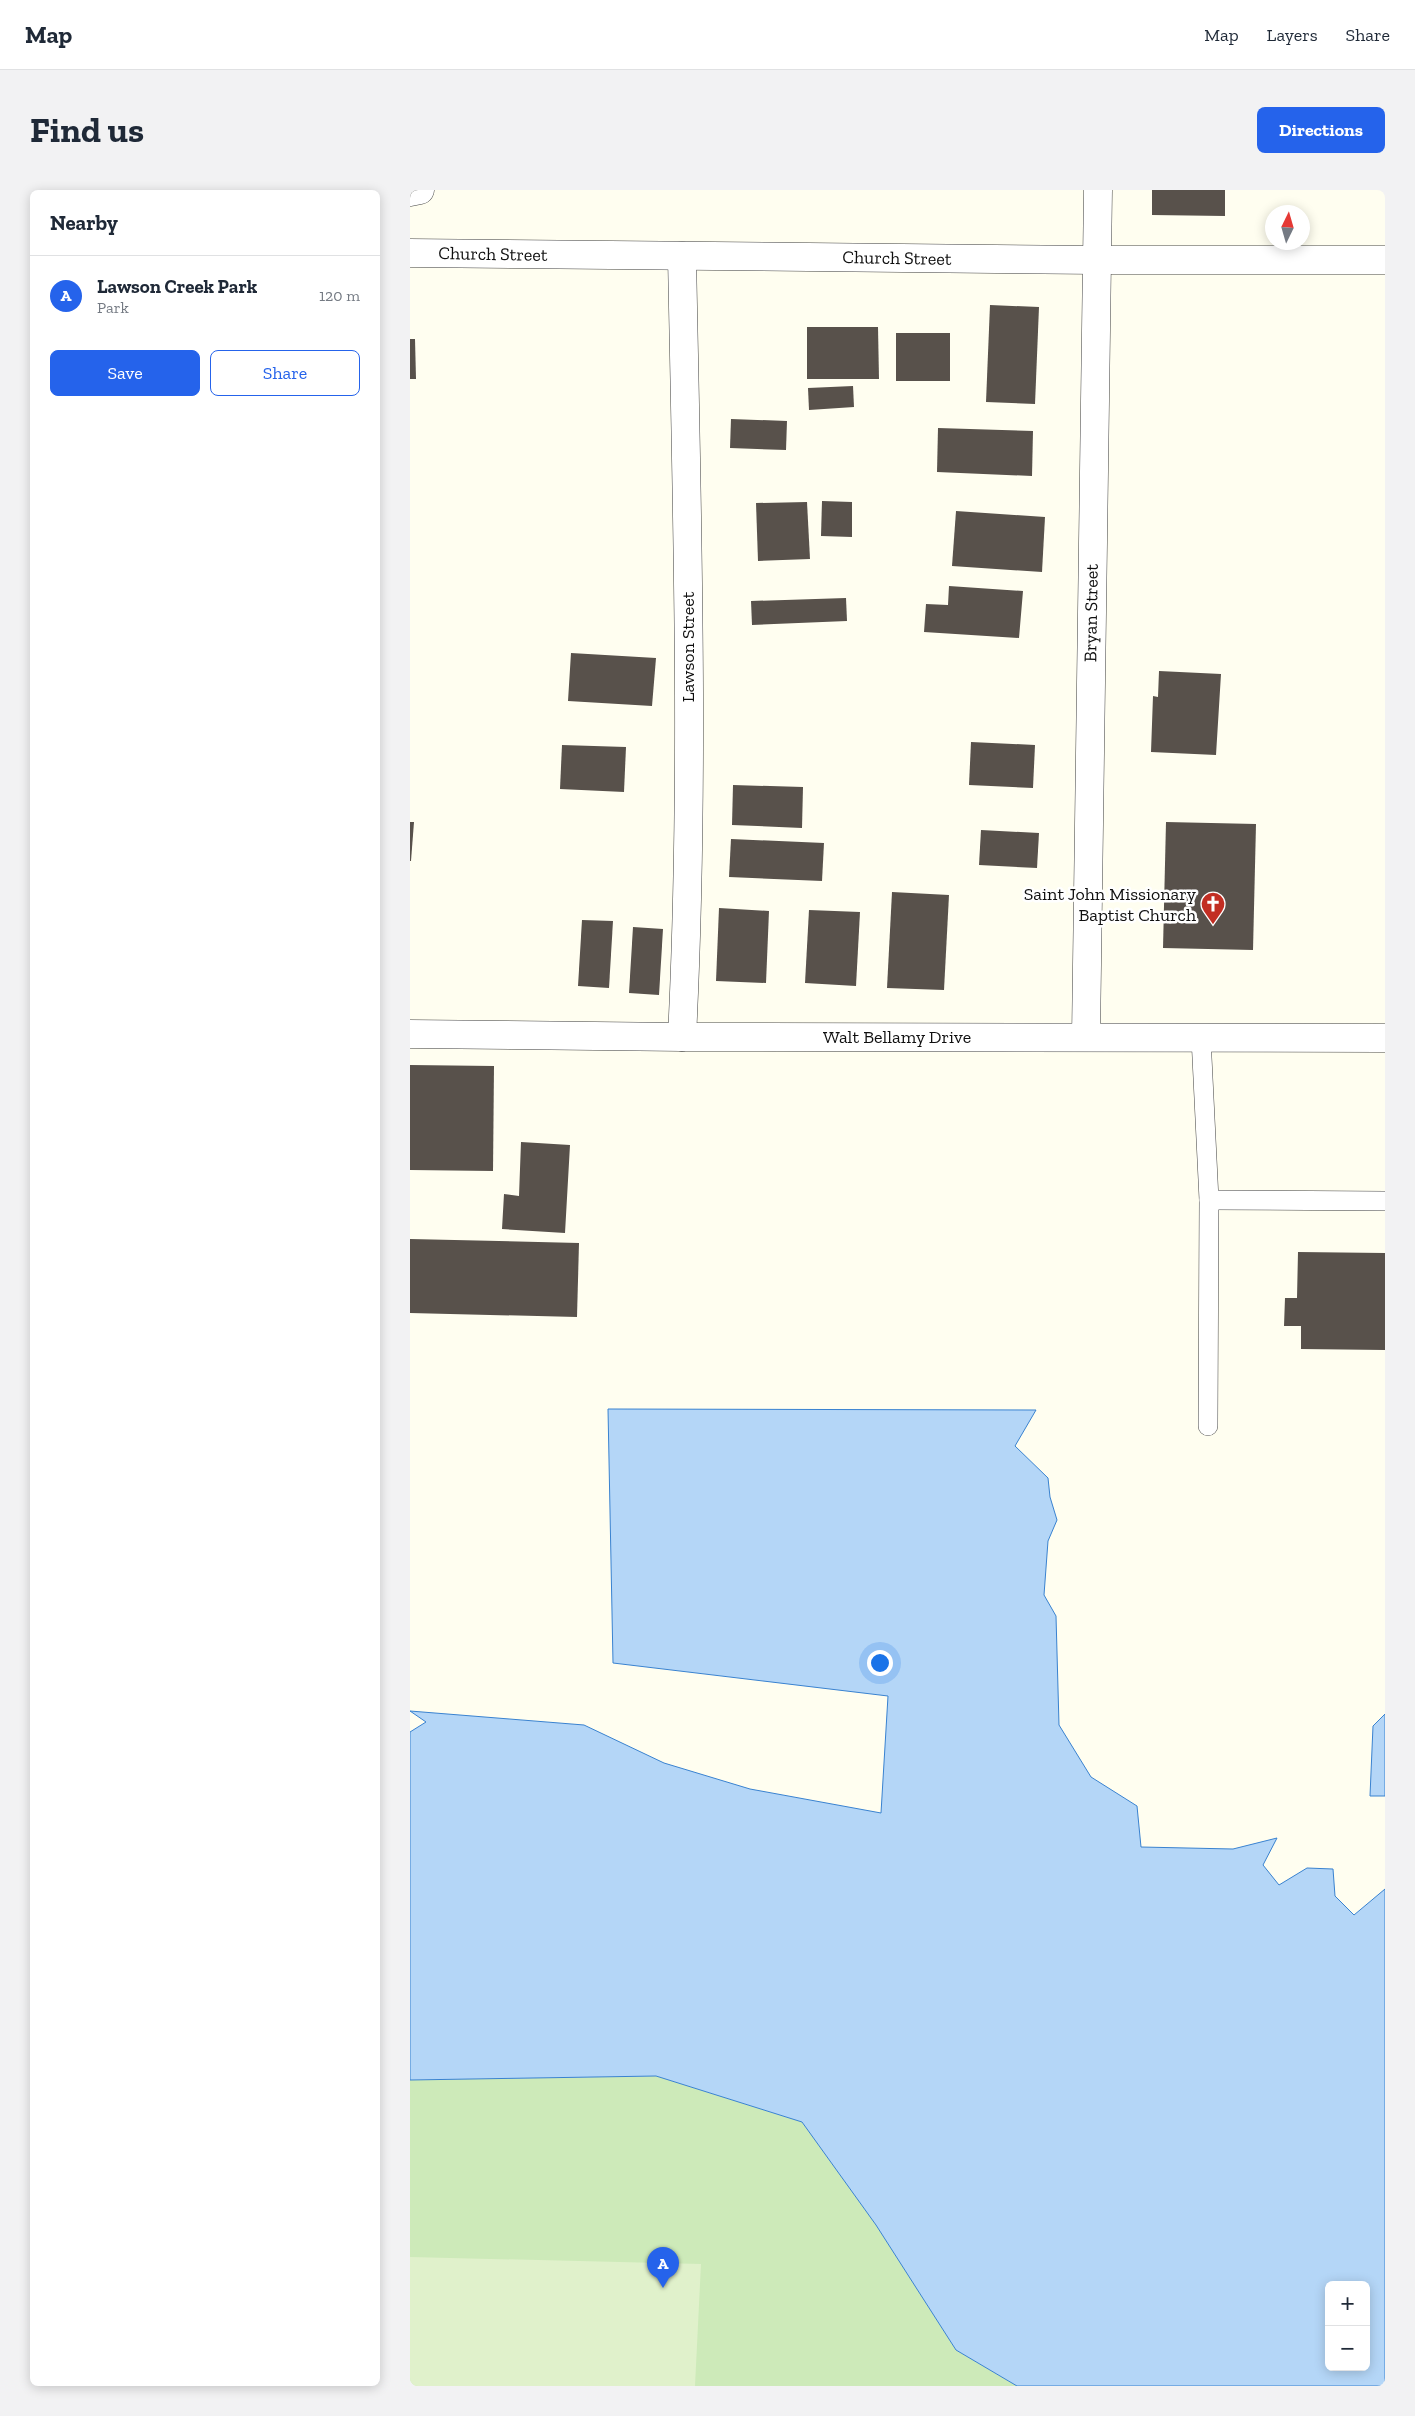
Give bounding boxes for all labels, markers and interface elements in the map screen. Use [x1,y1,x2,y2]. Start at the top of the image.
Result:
text: Map [25,20,72,49]
text: Map [1204,24,1239,46]
text: Layers [1267,24,1318,46]
text: Share [1346,24,1390,46]
button: Directions [1257,107,1385,153]
text: Find us [30,109,144,151]
north arrow [1265,205,1310,250]
text: Nearby [50,210,118,235]
street label: Church Street [438,242,548,266]
street label: Church Street [842,246,952,270]
text: Lawson Creek Park [97,275,257,298]
text: A [61,286,72,305]
text: 120 m [319,286,360,305]
text: Park [97,298,129,317]
button: Save [50,350,200,396]
button: Share [210,350,360,396]
street label: Bryan Street [1079,563,1103,662]
street label: Lawson Street [677,591,699,702]
place label: Saint John Missionary Baptist Church [1024,883,1197,926]
church icon: Saint John Missionary Baptist Church [1200,891,1226,925]
street label: Walt Bellamy Drive [823,1026,971,1048]
your location [867,1650,893,1676]
pin: A [647,2247,679,2288]
map controls [1325,2281,1370,2371]
button: + [1325,2281,1370,2326]
button: − [1325,2326,1370,2371]

